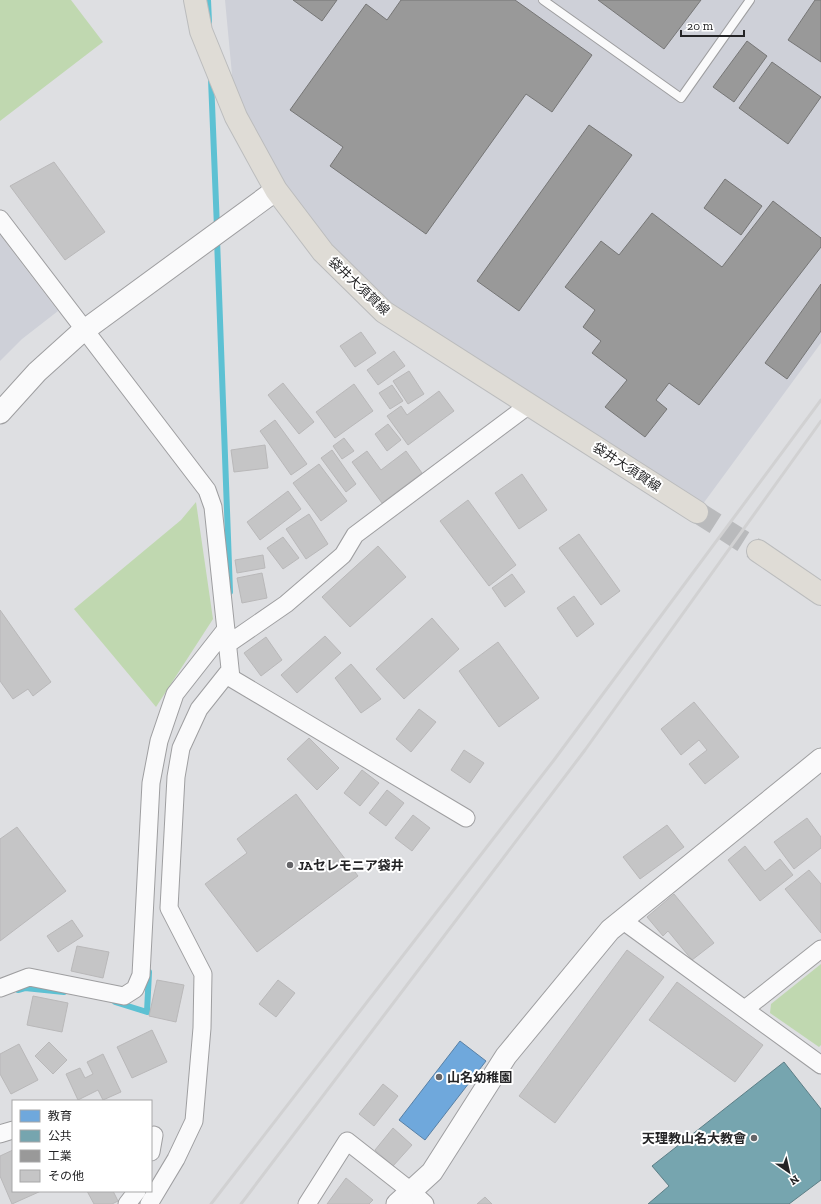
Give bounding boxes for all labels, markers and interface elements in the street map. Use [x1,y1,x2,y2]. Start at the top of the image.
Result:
scale bar [681,12,744,38]
text: 20 m [687,19,714,33]
street label: 袋井大須賀線 [325,254,393,318]
street label: 袋井大須賀線 [590,439,664,495]
place label: JAセレモニア袋井 [298,858,404,873]
marker: JAセレモニア袋井 [285,860,295,870]
place label: 山名幼稚園 [447,1070,512,1085]
marker: 山名幼稚園 [434,1072,444,1082]
legend [12,1100,152,1192]
text: 教育 [48,1109,72,1123]
text: 公共 [48,1129,72,1143]
place label: 天理教山名大教會 [642,1131,746,1146]
marker: 天理教山名大教會 [749,1133,759,1143]
text: 工業 [48,1149,72,1163]
north arrow [769,1152,809,1192]
text: その他 [48,1169,84,1183]
text: N [787,1172,801,1188]

